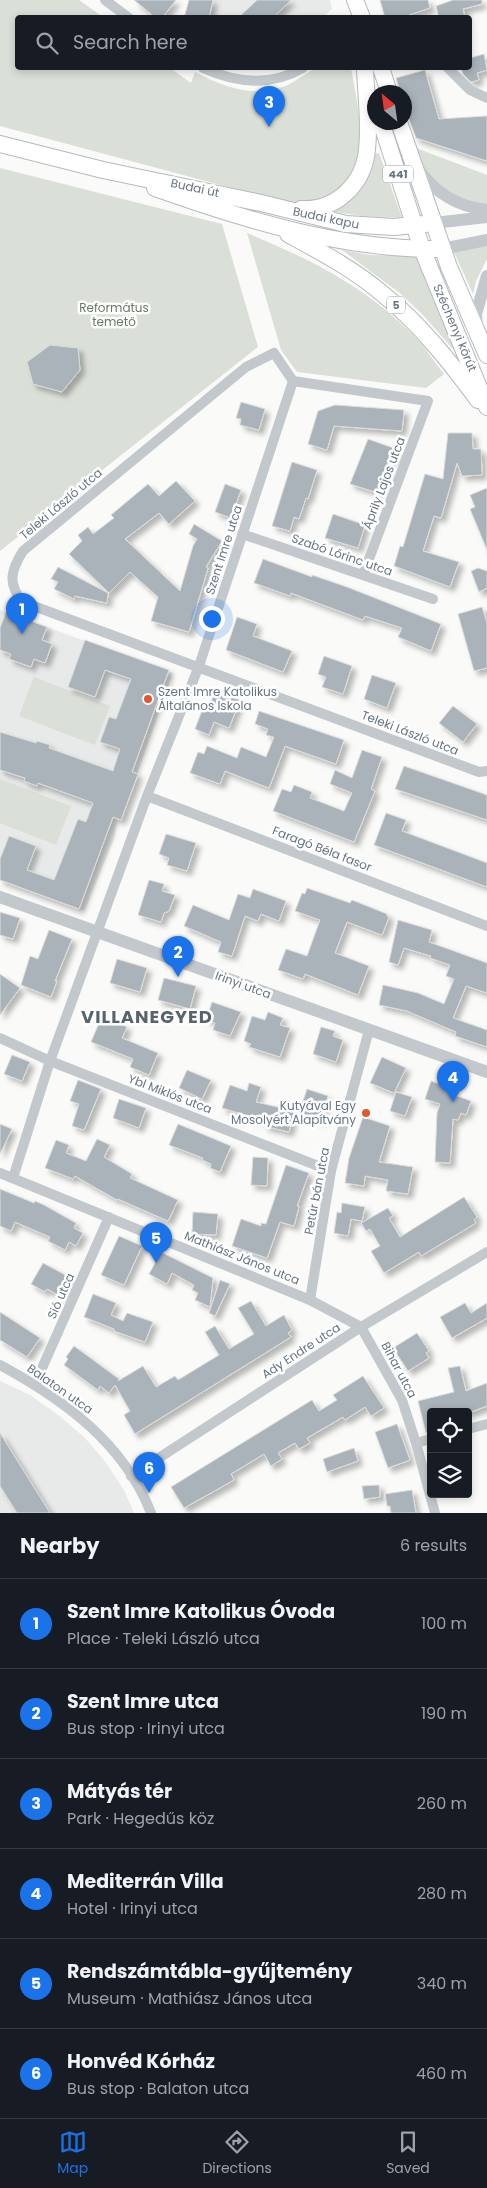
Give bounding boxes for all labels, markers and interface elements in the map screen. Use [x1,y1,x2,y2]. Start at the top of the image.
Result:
search box [15,15,472,70]
icon: search [33,29,61,57]
text: Search here [73,29,187,56]
north arrow [367,85,412,130]
pin: 3 [253,86,285,127]
road number: 441 [383,165,413,182]
street label: Budai út [169,174,221,201]
street label: Budai kapu [291,202,361,233]
street label: Széchenyi körút [429,282,482,374]
road number: 5 [387,296,405,314]
park label: Református temető [79,299,149,330]
street label: Áprily Lajos utca [358,434,409,531]
street label: Teleki László utca [16,464,106,543]
street label: Szent Imre utca [201,503,246,597]
street label: Szabó Lőrinc utca [290,529,395,580]
pin: 1 [6,593,38,634]
your location [199,606,225,632]
place label: Szent Imre Katolikus Általános Iskola [158,683,277,714]
marker: Szent Imre Katolikus Általános Iskola [142,693,154,705]
street label: Teleki László utca [359,706,461,759]
street label: Faragó Béla fasor [270,822,375,876]
pin: 2 [162,936,194,977]
street label: Irinyi utca [213,967,274,1003]
district label: VILLANEGYED [81,1004,213,1029]
pin: 4 [437,1061,469,1102]
street label: Ybl Miklós utca [126,1070,214,1117]
place label: Kutyával Egy Mosolyért Alapítvány [231,1097,356,1128]
marker: Kutyával Egy Mosolyért Alapítvány [360,1107,372,1119]
street label: Petúr bán utca [300,1146,333,1236]
pin: 5 [140,1222,172,1263]
street label: Mathiász János utca [182,1227,303,1288]
street label: Sió utca [43,1270,78,1321]
street label: Ady Endre utca [258,1319,343,1382]
street label: Bihar utca [378,1339,421,1401]
street label: Balaton utca [24,1360,97,1418]
map controls [427,1408,472,1498]
button: locate [427,1408,472,1453]
pin: 6 [133,1452,165,1493]
button: layers [427,1453,472,1498]
text: Nearby [20,1531,100,1560]
text: 6 results [400,1534,467,1557]
text: Szent Imre Katolikus Óvoda [67,1598,335,1625]
text: 1 [33,1612,39,1635]
text: 100 m [421,1612,467,1635]
text: Place · Teleki László utca [67,1627,260,1650]
text: Szent Imre utca [67,1688,219,1715]
text: 2 [31,1702,41,1725]
text: 190 m [421,1702,467,1725]
text: Bus stop · Irinyi utca [67,1717,225,1740]
text: Mátyás tér [67,1778,172,1805]
text: 3 [31,1792,41,1815]
text: 260 m [417,1792,467,1815]
text: Park · Hegedűs köz [67,1807,214,1830]
text: Mediterrán Villa [67,1868,224,1895]
text: 4 [31,1882,41,1905]
text: 280 m [417,1882,467,1905]
text: Hotel · Irinyi utca [67,1897,198,1920]
text: Rendszámtábla-gyűjtemény [67,1958,352,1985]
text: 5 [31,1972,41,1995]
text: 340 m [417,1972,467,1995]
text: Museum · Mathiász János utca [67,1987,312,2010]
text: Honvéd Kórház [67,2048,215,2075]
text: 6 [31,2062,41,2085]
text: 460 m [416,2062,467,2085]
text: Bus stop · Balaton utca [67,2077,249,2100]
tab: Map [57,2128,88,2179]
tab: Directions [202,2128,272,2179]
tab: Saved [386,2128,430,2179]

